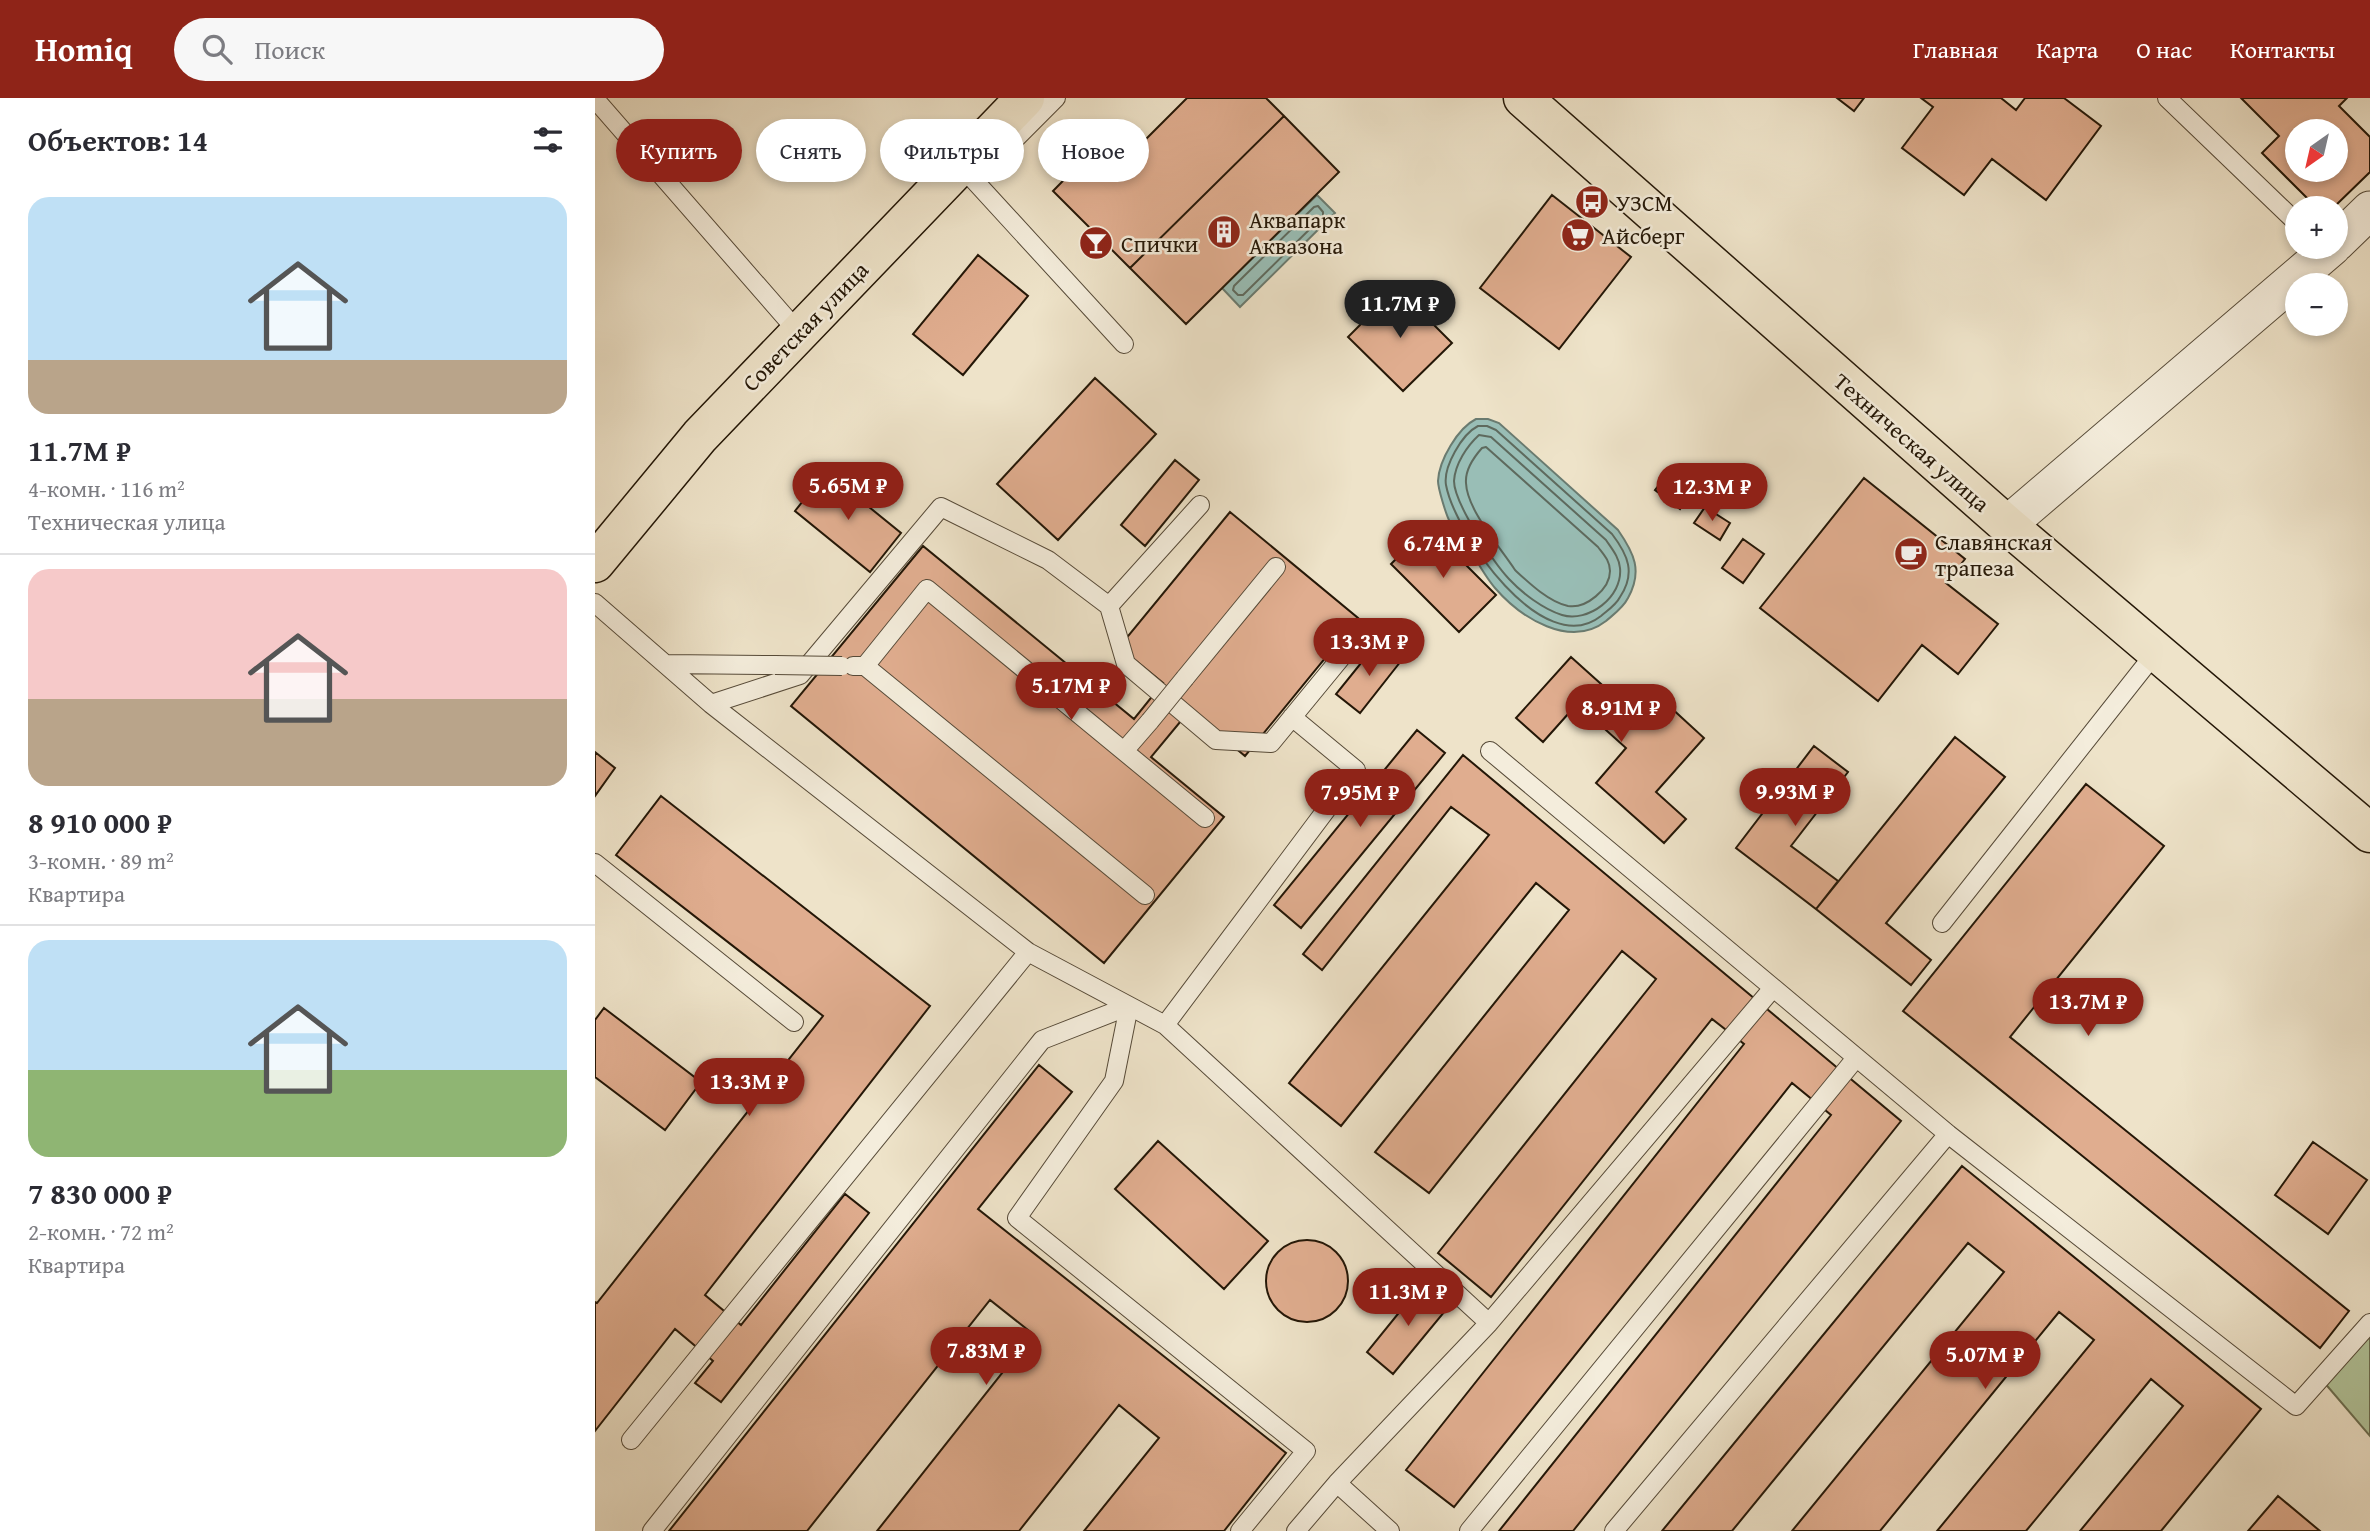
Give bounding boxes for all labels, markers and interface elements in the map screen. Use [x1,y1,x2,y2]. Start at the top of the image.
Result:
search box [174,18,664,81]
text: Homiq [35,25,132,73]
icon: search [198,30,236,68]
text: Поиск [254,30,325,69]
text: Главная [1913,32,1998,67]
text: Карта [2036,32,2098,67]
text: О нас [2136,32,2192,67]
text: Контакты [2230,32,2335,67]
text: Объектов: 14 [28,118,208,162]
chip: Купить [616,119,742,182]
chip: Снять [756,119,866,182]
chip: Фильтры [880,119,1024,182]
chip: Новое [1038,119,1149,182]
north arrow [2285,119,2349,182]
map controls [2285,119,2348,336]
icon: filters [529,121,567,159]
bus stop icon: УЗСМ [1573,183,1611,221]
place label: УЗСМ [1616,186,1672,219]
button: + [2285,196,2348,259]
place label: Аквапарк Аквазона [1249,203,1346,262]
building icon: Аквапарк Аквазона [1205,213,1243,251]
supermarket icon: Айсберг [1559,216,1597,254]
place label: Айсберг [1602,219,1685,252]
bar icon: Спички [1077,224,1115,262]
place label: Спички [1121,227,1198,260]
icon: home [235,243,361,369]
street label: Советская улица [734,254,876,398]
button: − [2285,273,2348,336]
pin: 11.7M ₽ [1335,280,1465,340]
text: 11.7M ₽ [1360,286,1440,319]
street label: Техническая улица [1827,365,1997,519]
text: 11.7M ₽ [28,428,131,472]
pin: 5.65M ₽ [783,462,913,522]
pin: 12.3M ₽ [1647,464,1777,523]
text: 5.65M ₽ [808,468,888,501]
text: 12.3M ₽ [1672,469,1752,502]
text: 4-комн. · 116 m² [28,472,185,505]
text: Техническая улица [28,505,226,538]
pin: 6.74M ₽ [1378,520,1508,580]
place label: Славянская трапеза [1935,525,2052,584]
text: 6.74M ₽ [1403,526,1483,559]
cafe icon: Славянская трапеза [1892,535,1930,573]
icon: home [235,615,361,741]
pin: 13.3M ₽ [1304,618,1434,678]
text: 13.3M ₽ [1329,624,1409,657]
pin: 5.17M ₽ [1006,662,1136,722]
text: 5.17M ₽ [1031,668,1111,701]
pin: 8.91M ₽ [1556,684,1686,744]
text: 8.91M ₽ [1581,690,1661,723]
pin: 9.93M ₽ [1730,768,1860,828]
pin: 7.95M ₽ [1295,770,1425,829]
text: 9.93M ₽ [1755,774,1835,807]
text: 7.95M ₽ [1320,775,1400,808]
text: 8 910 000 ₽ [28,800,172,844]
text: 3-комн. · 89 m² [28,844,174,877]
text: Квартира [28,877,125,910]
pin: 13.7M ₽ [2023,978,2153,1038]
text: 13.7M ₽ [2048,984,2128,1017]
icon: home [235,986,361,1112]
pin: 13.3M ₽ [684,1058,814,1118]
text: 13.3M ₽ [709,1064,789,1097]
text: 7 830 000 ₽ [28,1171,172,1215]
text: 2-комн. · 72 m² [28,1215,174,1248]
text: Квартира [28,1248,125,1281]
pin: 11.3M ₽ [1343,1268,1473,1328]
text: 11.3M ₽ [1368,1274,1448,1307]
pin: 7.83M ₽ [921,1328,1051,1387]
pin: 5.07M ₽ [1920,1332,2050,1391]
text: 7.83M ₽ [946,1333,1026,1366]
text: 5.07M ₽ [1945,1337,2025,1370]

